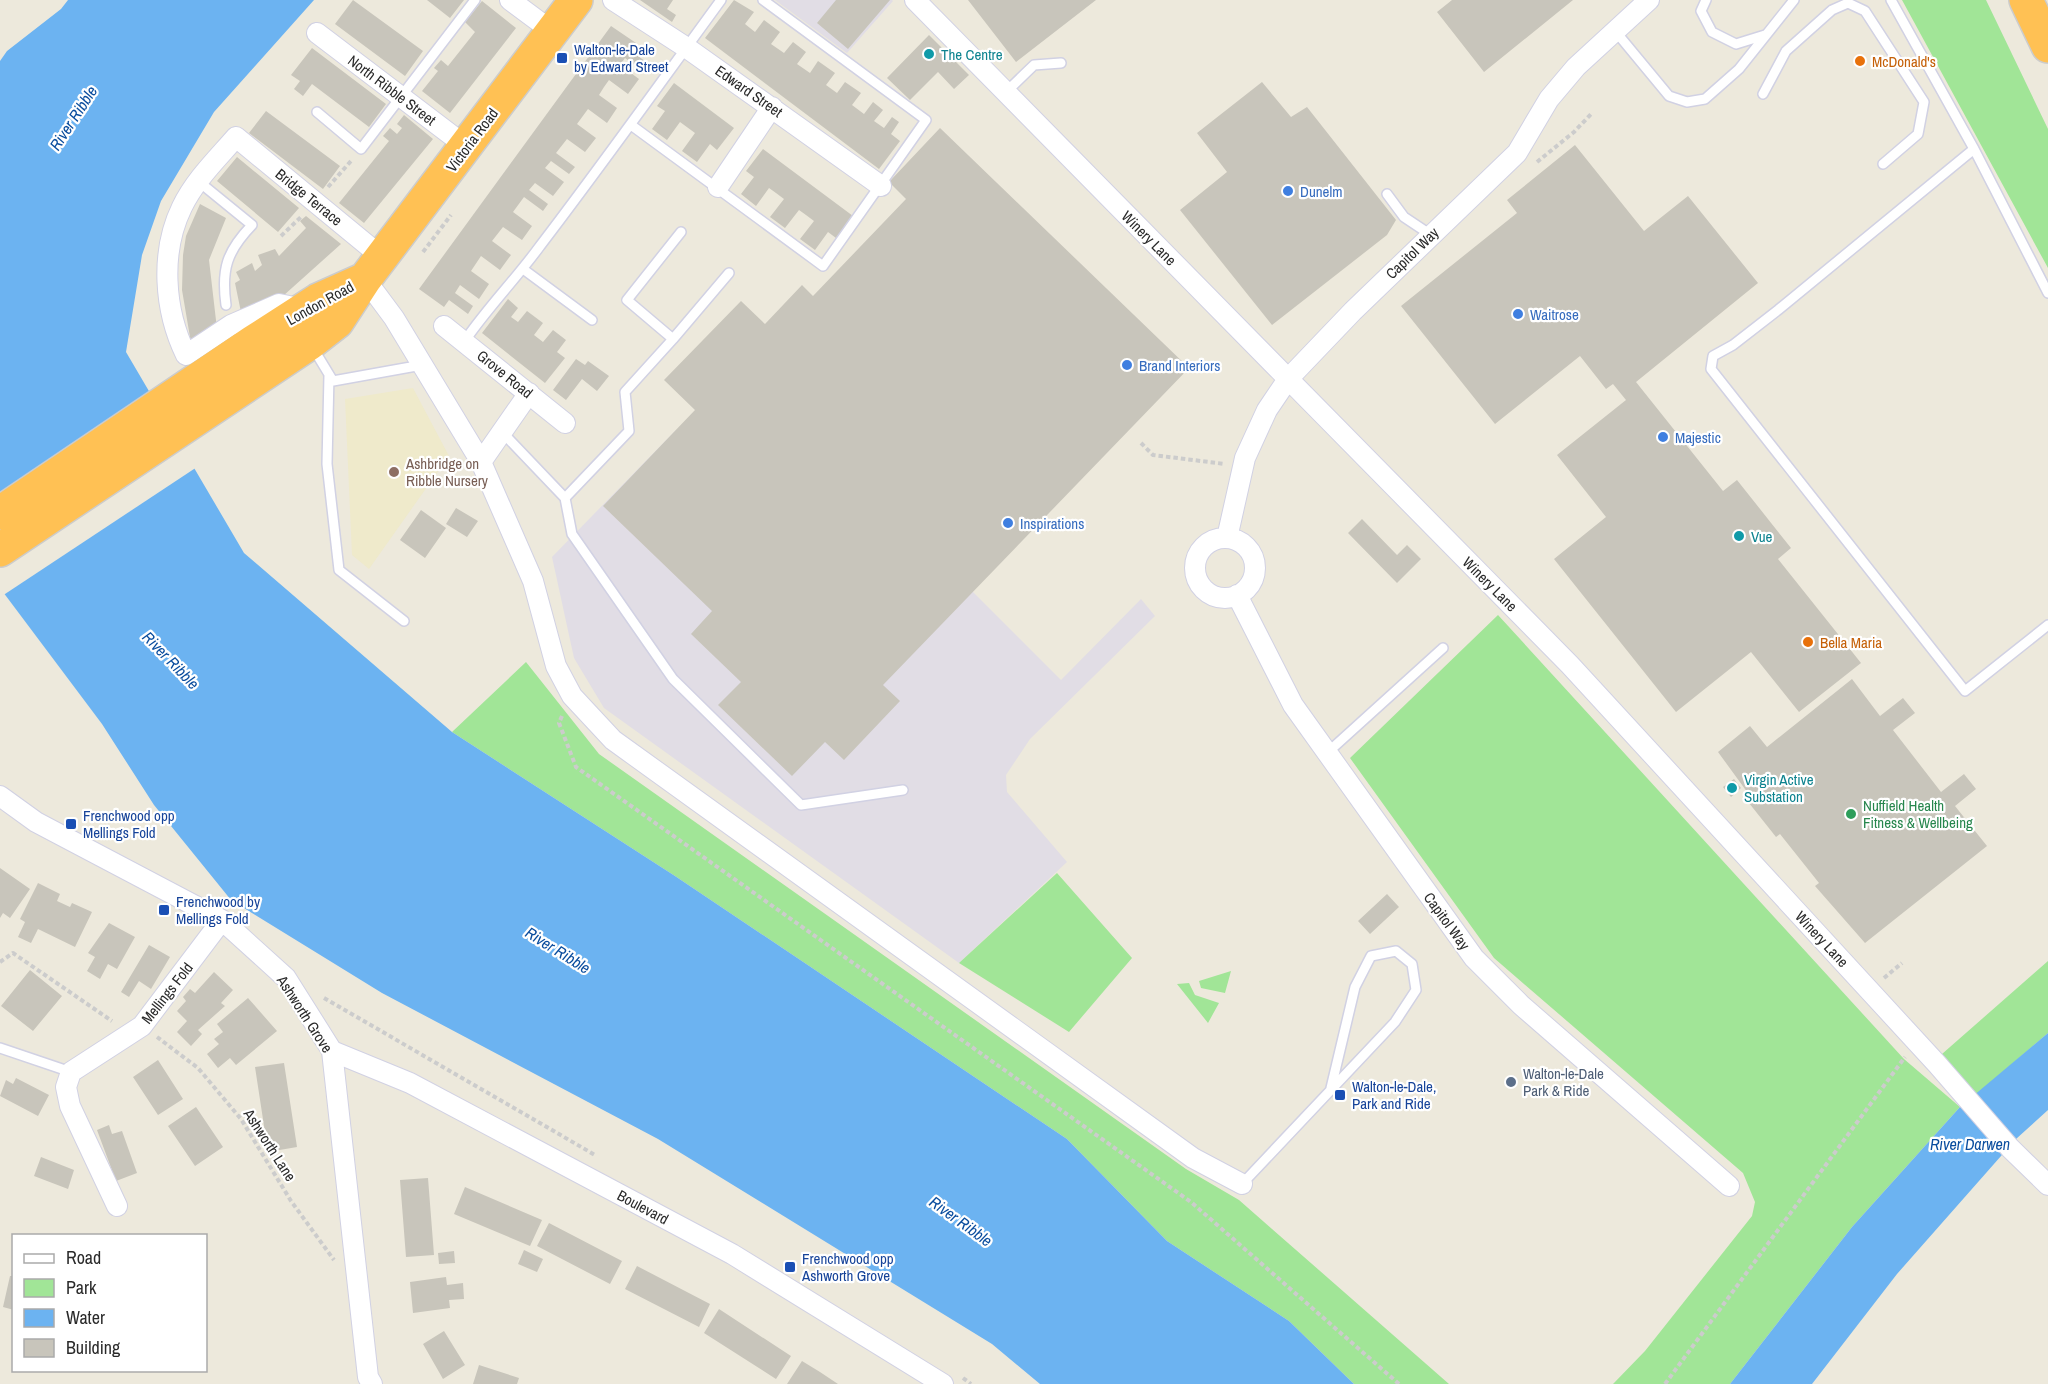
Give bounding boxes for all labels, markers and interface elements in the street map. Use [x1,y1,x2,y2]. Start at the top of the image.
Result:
place label: Walton-le-Dale by Edward Street [574,39,669,77]
place label: The Centre [941,44,1003,65]
marker: The Centre [922,47,936,61]
street label: North Ribble Street [344,50,441,130]
marker: Walton-le-Dale by Edward Street [555,51,569,65]
place label: McDonald's [1872,51,1936,72]
marker: McDonald's [1853,54,1867,68]
street label: Edward Street [711,60,787,122]
water label: River Ribble [44,81,102,155]
street label: Victoria Road [441,104,503,176]
street label: Bridge Terrace [271,164,347,231]
place label: Dunelm [1300,181,1342,202]
marker: Dunelm [1281,184,1295,198]
street label: Winery Lane [1117,206,1181,270]
street label: Capitol Way [1381,222,1444,284]
street label: London Road [283,276,357,330]
place label: Waitrose [1530,304,1579,325]
marker: Waitrose [1511,307,1525,321]
street label: Grove Road [473,345,537,403]
place label: Brand Interiors [1139,355,1220,376]
marker: Brand Interiors [1120,358,1134,372]
place label: Majestic [1675,427,1721,448]
marker: Majestic [1656,430,1670,444]
place label: Ashbridge on Ribble Nursery [405,453,489,491]
marker: Ashbridge on Ribble Nursery [387,465,401,479]
place label: Inspirations [1020,513,1084,534]
marker: Inspirations [1001,516,1015,530]
place label: Vue [1751,526,1773,547]
marker: Vue [1732,529,1746,543]
street label: Winery Lane [1458,552,1522,616]
water label: River Ribble [138,626,204,694]
place label: Bella Maria [1820,632,1882,653]
marker: Bella Maria [1801,635,1815,649]
place label: Virgin Active Substation [1744,769,1814,807]
marker: Virgin Active Substation [1725,781,1739,795]
place label: Nuffield Health Fitness & Wellbeing [1863,795,1973,833]
place label: Frenchwood opp Mellings Fold [83,805,175,843]
marker: Nuffield Health Fitness & Wellbeing [1844,807,1858,821]
marker: Frenchwood opp Mellings Fold [64,817,78,831]
street label: Capitol Way [1419,888,1476,955]
place label: Frenchwood by Mellings Fold [176,891,261,929]
marker: Frenchwood by Mellings Fold [157,903,171,917]
street label: Winery Lane [1791,906,1854,972]
water label: River Ribble [521,921,595,979]
street label: Mellings Fold [136,958,198,1028]
street label: Ashworth Grove [272,970,338,1057]
place label: Walton-le-Dale Park & Ride [1523,1063,1604,1101]
marker: Walton-le-Dale Park & Ride [1504,1075,1518,1089]
place label: Walton-le-Dale, Park and Ride [1352,1076,1436,1114]
marker: Walton-le-Dale, Park and Ride [1333,1088,1347,1102]
street label: Ashworth Lane [238,1104,301,1185]
water label: River Darwen [1930,1133,2010,1155]
street label: Boulevard [614,1185,672,1229]
water label: River Ribble [925,1191,997,1251]
legend [12,1234,207,1372]
text: Road [66,1245,101,1270]
place label: Frenchwood opp Ashworth Grove [801,1248,894,1286]
marker: Frenchwood opp Ashworth Grove [783,1260,797,1274]
text: Park [66,1275,97,1300]
text: Water [66,1305,105,1330]
text: Building [66,1335,121,1360]

